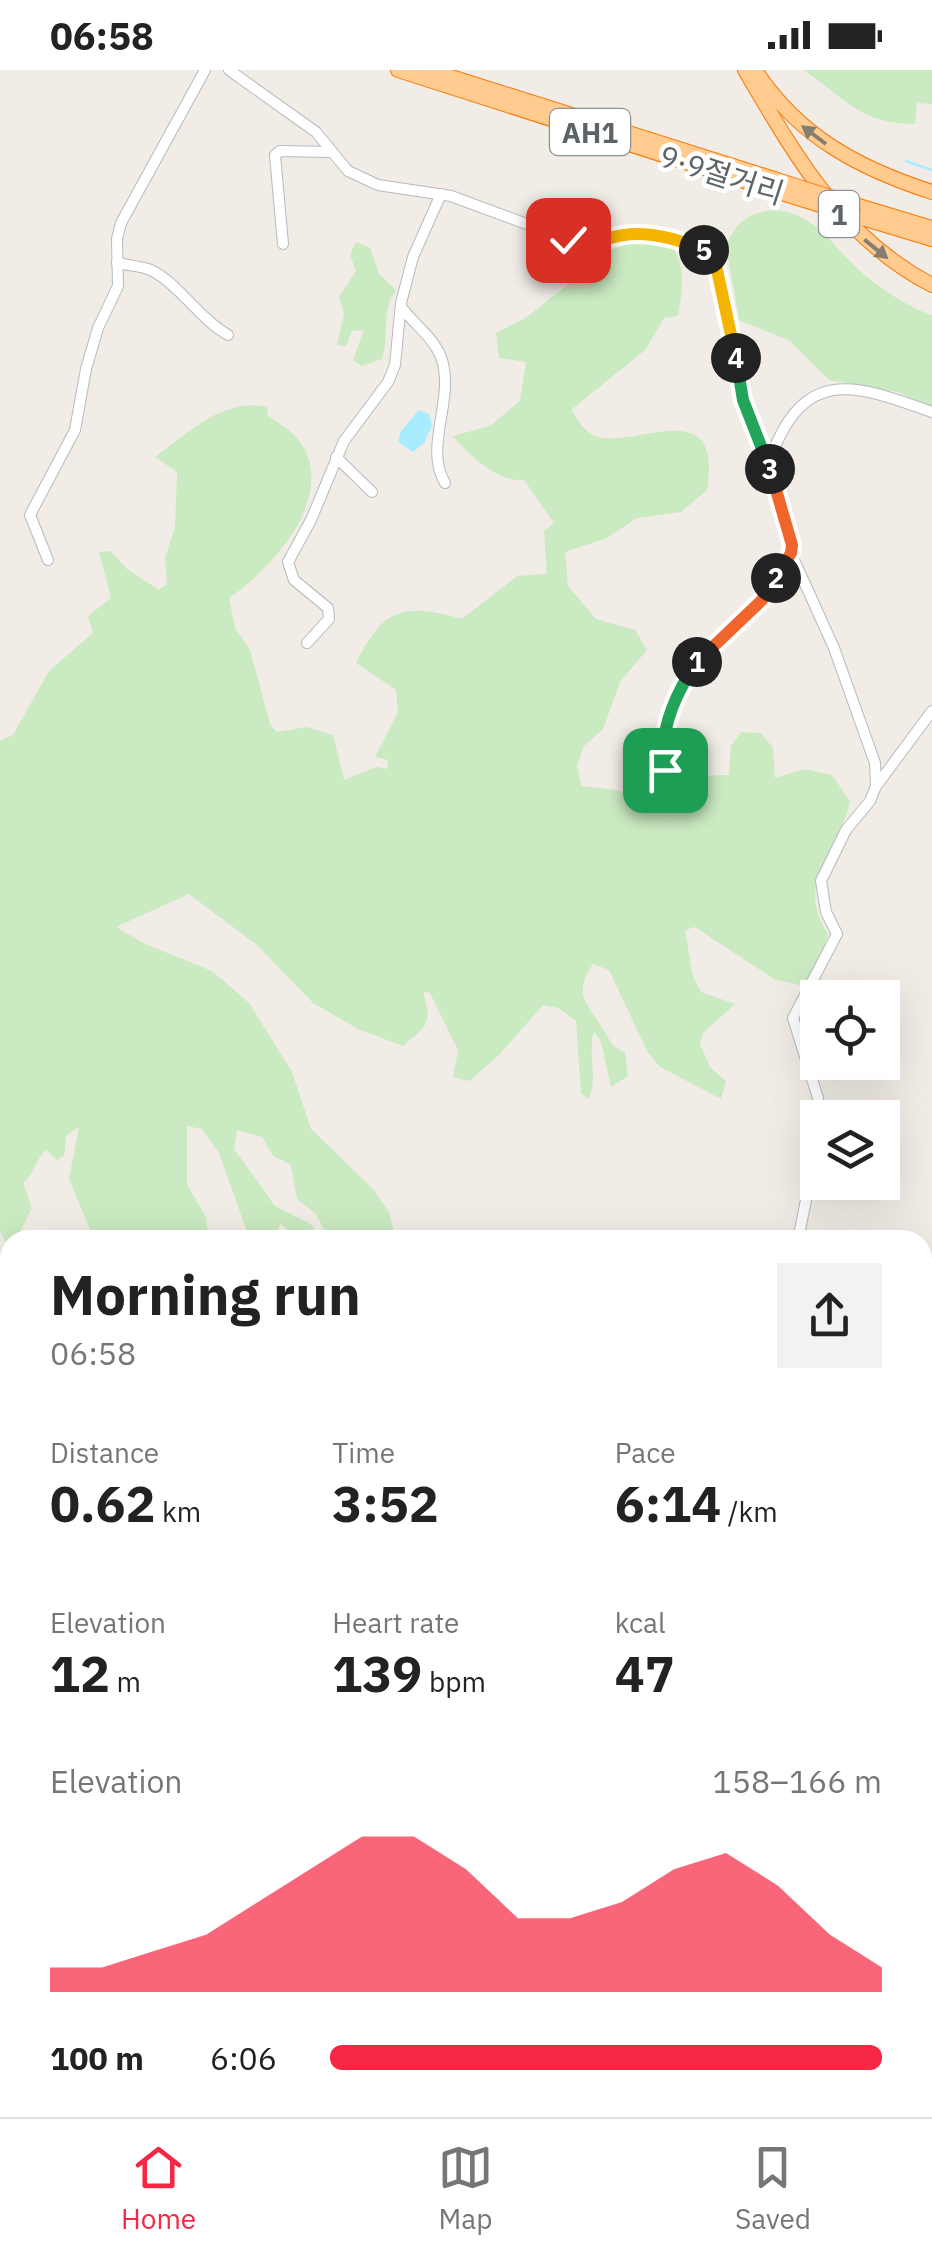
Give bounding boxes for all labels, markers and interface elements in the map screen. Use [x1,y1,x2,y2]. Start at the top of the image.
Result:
text: 06:58 [50,11,154,60]
road number: AH1 [550,109,630,155]
one-way arrow [801,125,827,145]
street label: 9·9절거리 [655,136,789,212]
road number: 1 [819,191,859,237]
pin [526,198,611,283]
icon: check [541,213,596,268]
pin: 5 [679,225,729,275]
text: 5 [696,231,712,268]
one-way arrow [864,238,889,259]
pin: 4 [711,333,761,383]
text: 4 [728,339,744,376]
pin: 3 [745,444,795,494]
text: 3 [762,450,778,487]
pin: 2 [751,553,801,603]
text: 2 [768,559,784,596]
pin: 1 [672,637,722,687]
text: 1 [689,643,705,680]
pin [623,728,708,813]
icon: arrive [638,743,693,798]
map controls [800,980,900,1200]
button: locate [800,980,900,1080]
button: layers [800,1100,900,1200]
text: Morning run [50,1259,361,1330]
button: share [777,1263,882,1368]
text: 06:58 [50,1332,136,1374]
text: Distance [50,1434,159,1471]
text: Time [332,1434,395,1471]
text: Pace [615,1434,676,1471]
text: 0.62 [50,1471,156,1536]
text: 3:52 [332,1471,439,1536]
text: 6:14 [615,1471,721,1536]
text: km [156,1493,201,1530]
text: /km [721,1493,778,1530]
text: Elevation [50,1604,166,1641]
text: Heart rate [332,1604,459,1641]
text: kcal [615,1604,666,1641]
text: 12 [50,1641,110,1706]
text: 139 [332,1641,422,1706]
text: 47 [615,1641,675,1706]
text: m [110,1663,141,1700]
text: bpm [422,1663,486,1700]
text: Elevation [50,1760,183,1802]
text: 158–166 m [712,1760,882,1802]
text: 100 m [50,2037,144,2079]
text: 6:06 [210,2037,277,2079]
tab: Home [121,2140,196,2237]
tab: Map [438,2140,493,2237]
tab: Saved [735,2140,811,2237]

